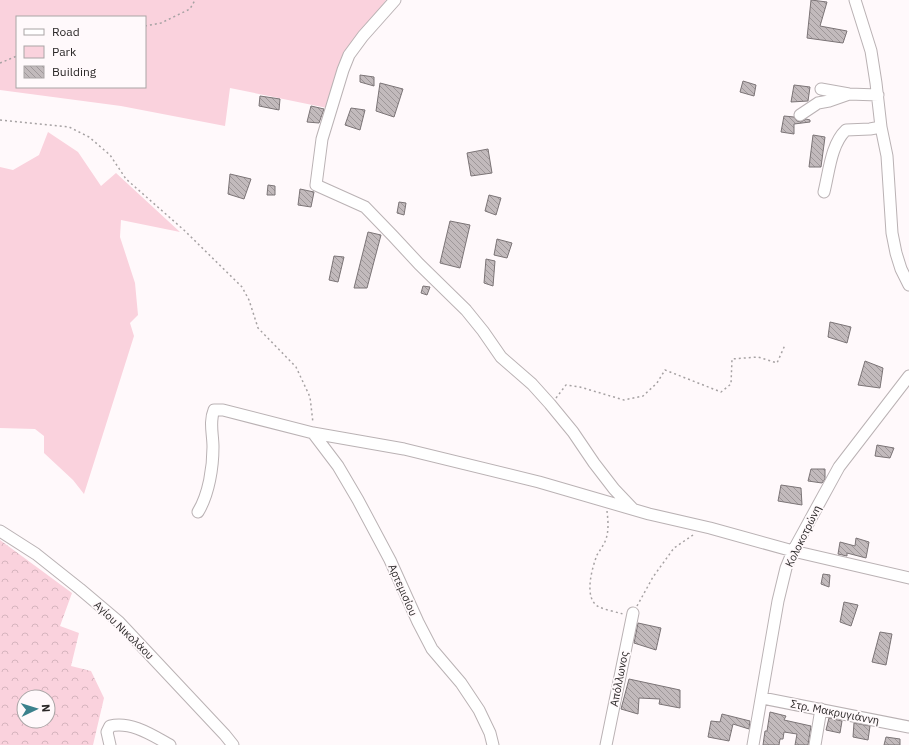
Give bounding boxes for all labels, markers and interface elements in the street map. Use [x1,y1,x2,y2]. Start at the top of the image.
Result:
legend [16,16,146,88]
text: Road [52,24,80,39]
text: Park [52,44,77,59]
text: Building [52,64,97,79]
street label: Κολοκοτρώνη [782,503,824,569]
street label: Αρτεμισίου [385,562,421,618]
street label: Αγίου Νικολάου [91,598,157,662]
street label: Απόλλωνος [607,650,631,708]
north arrow [16,689,56,729]
street label: Στρ. Μακρυγιάννη [789,697,881,727]
text: N [39,704,53,713]

